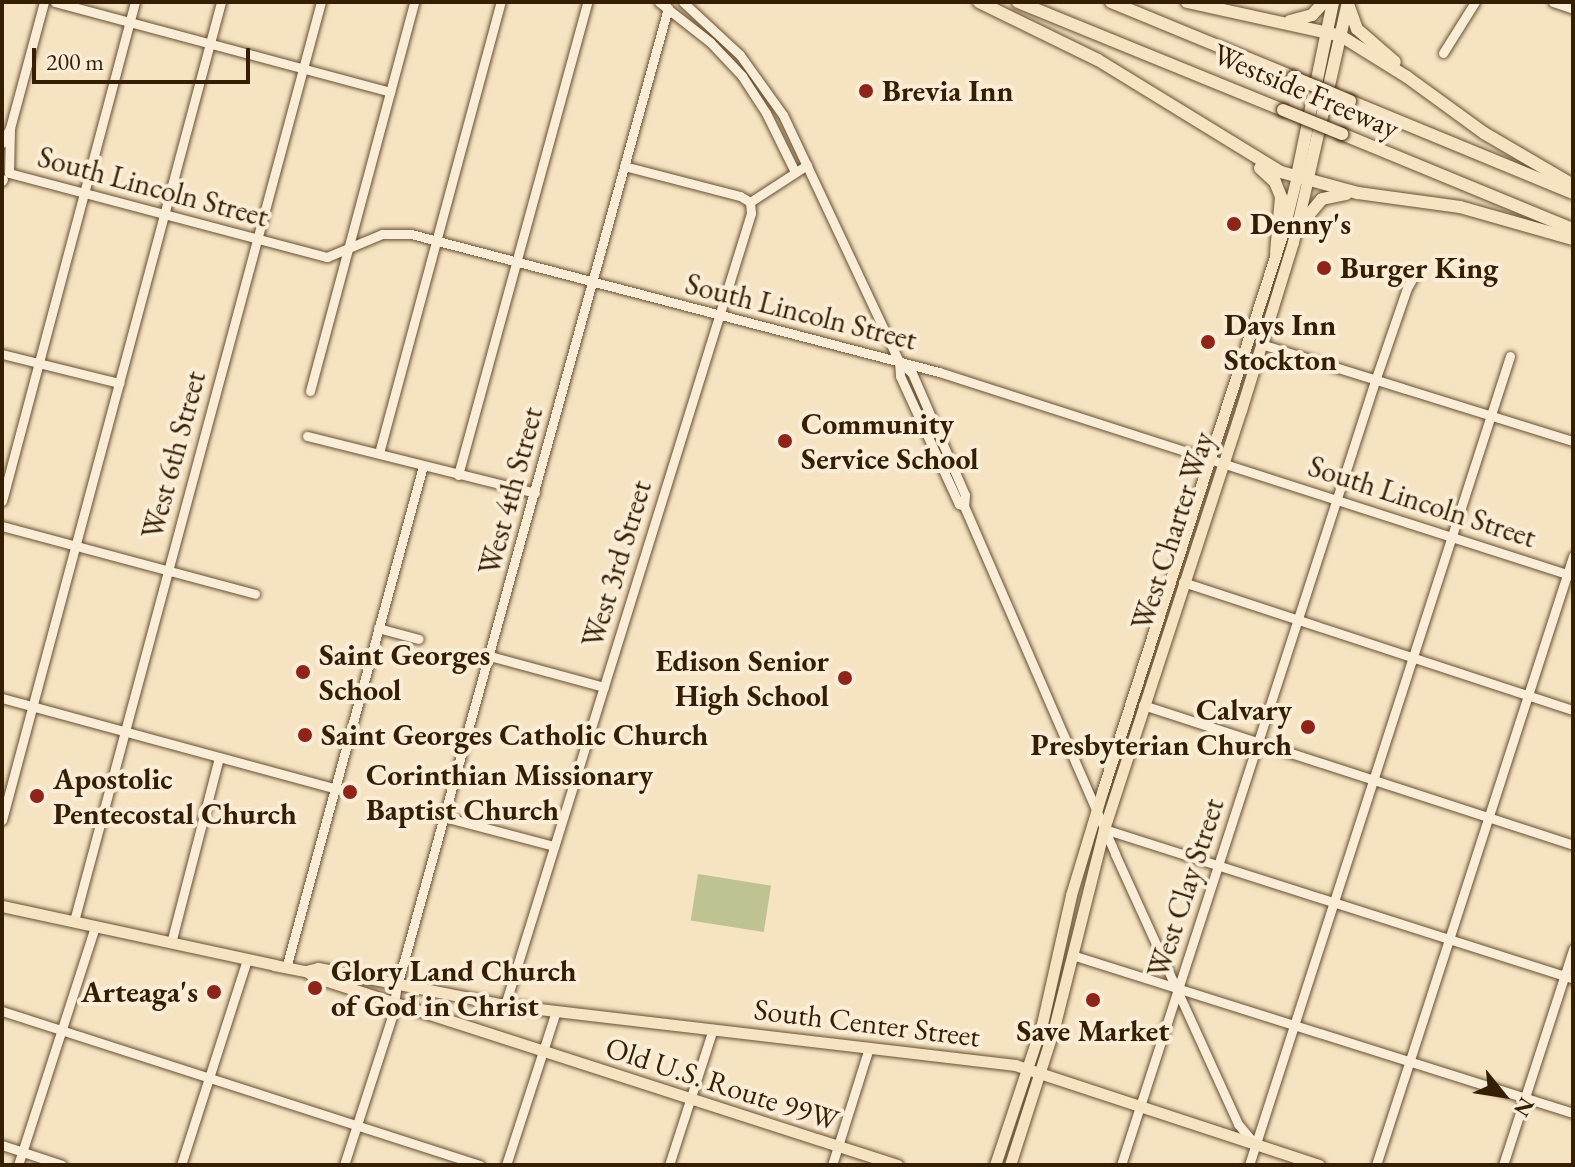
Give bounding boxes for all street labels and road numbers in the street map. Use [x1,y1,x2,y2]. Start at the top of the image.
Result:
street label: Westside Freeway [1208,36,1404,146]
street label: South Lincoln Street [34,139,272,235]
street label: South Lincoln Street [682,266,920,358]
street label: West 6th Street [134,367,214,543]
street label: West 4th Street [471,403,551,579]
street label: West Charter Way [1124,427,1222,635]
street label: South Lincoln Street [1304,448,1540,556]
street label: West 3rd Street [575,476,659,652]
street label: West Clay Street [1140,794,1232,982]
street label: South Center Street [752,991,982,1055]
street label: Old U.S. Route 99W [601,1029,843,1139]

